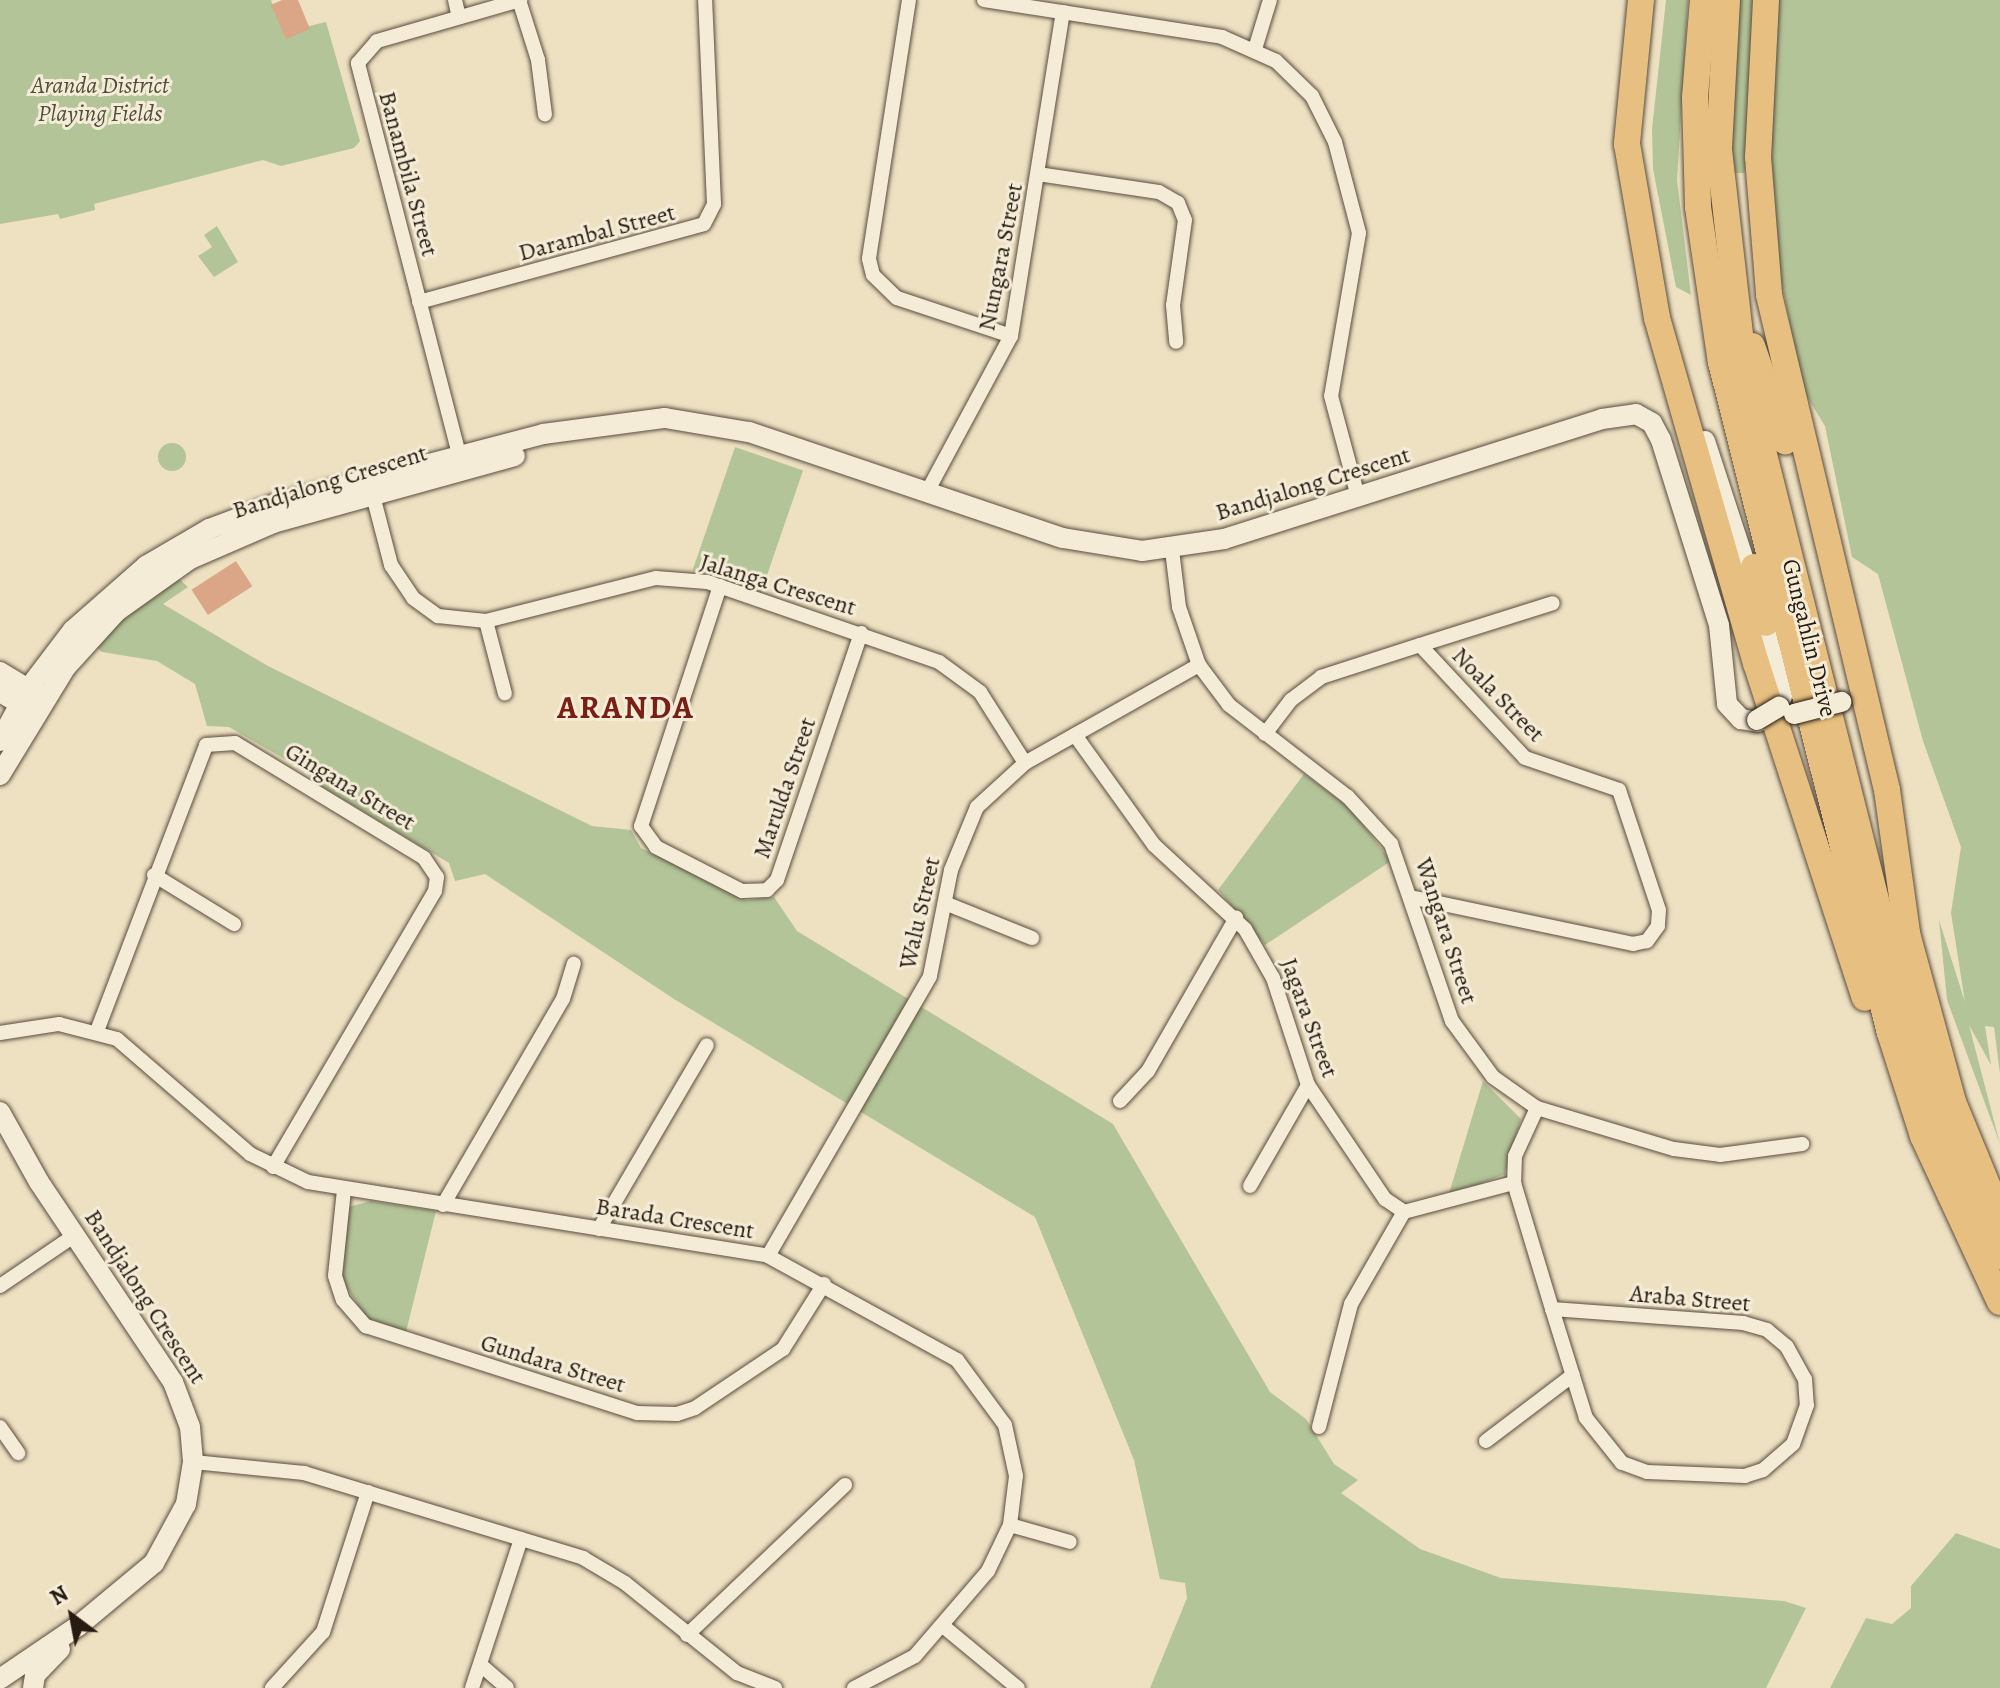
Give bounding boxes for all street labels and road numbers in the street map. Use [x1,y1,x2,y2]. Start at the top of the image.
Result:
street label: Banambila Street [372,88,444,260]
street label: Nungara Street [973,181,1029,333]
street label: Darambal Street [515,198,679,268]
street label: Bandjalong Crescent [229,439,431,525]
street label: Bandjalong Crescent [1212,441,1414,527]
street label: Jalanga Crescent [696,548,860,622]
street label: Gungahlin Drive [1775,556,1843,720]
street label: Noala Street [1446,642,1550,748]
street label: Marulda Street [747,714,823,862]
street label: Gingana Street [280,737,420,837]
street label: Walu Street [893,854,947,972]
street label: Wangara Street [1409,854,1483,1008]
street label: Jagara Street [1274,954,1344,1082]
street label: Barada Crescent [594,1192,756,1246]
street label: Bandjalong Crescent [78,1204,212,1390]
street label: Araba Street [1629,1279,1751,1319]
street label: Gundara Street [477,1328,629,1400]

